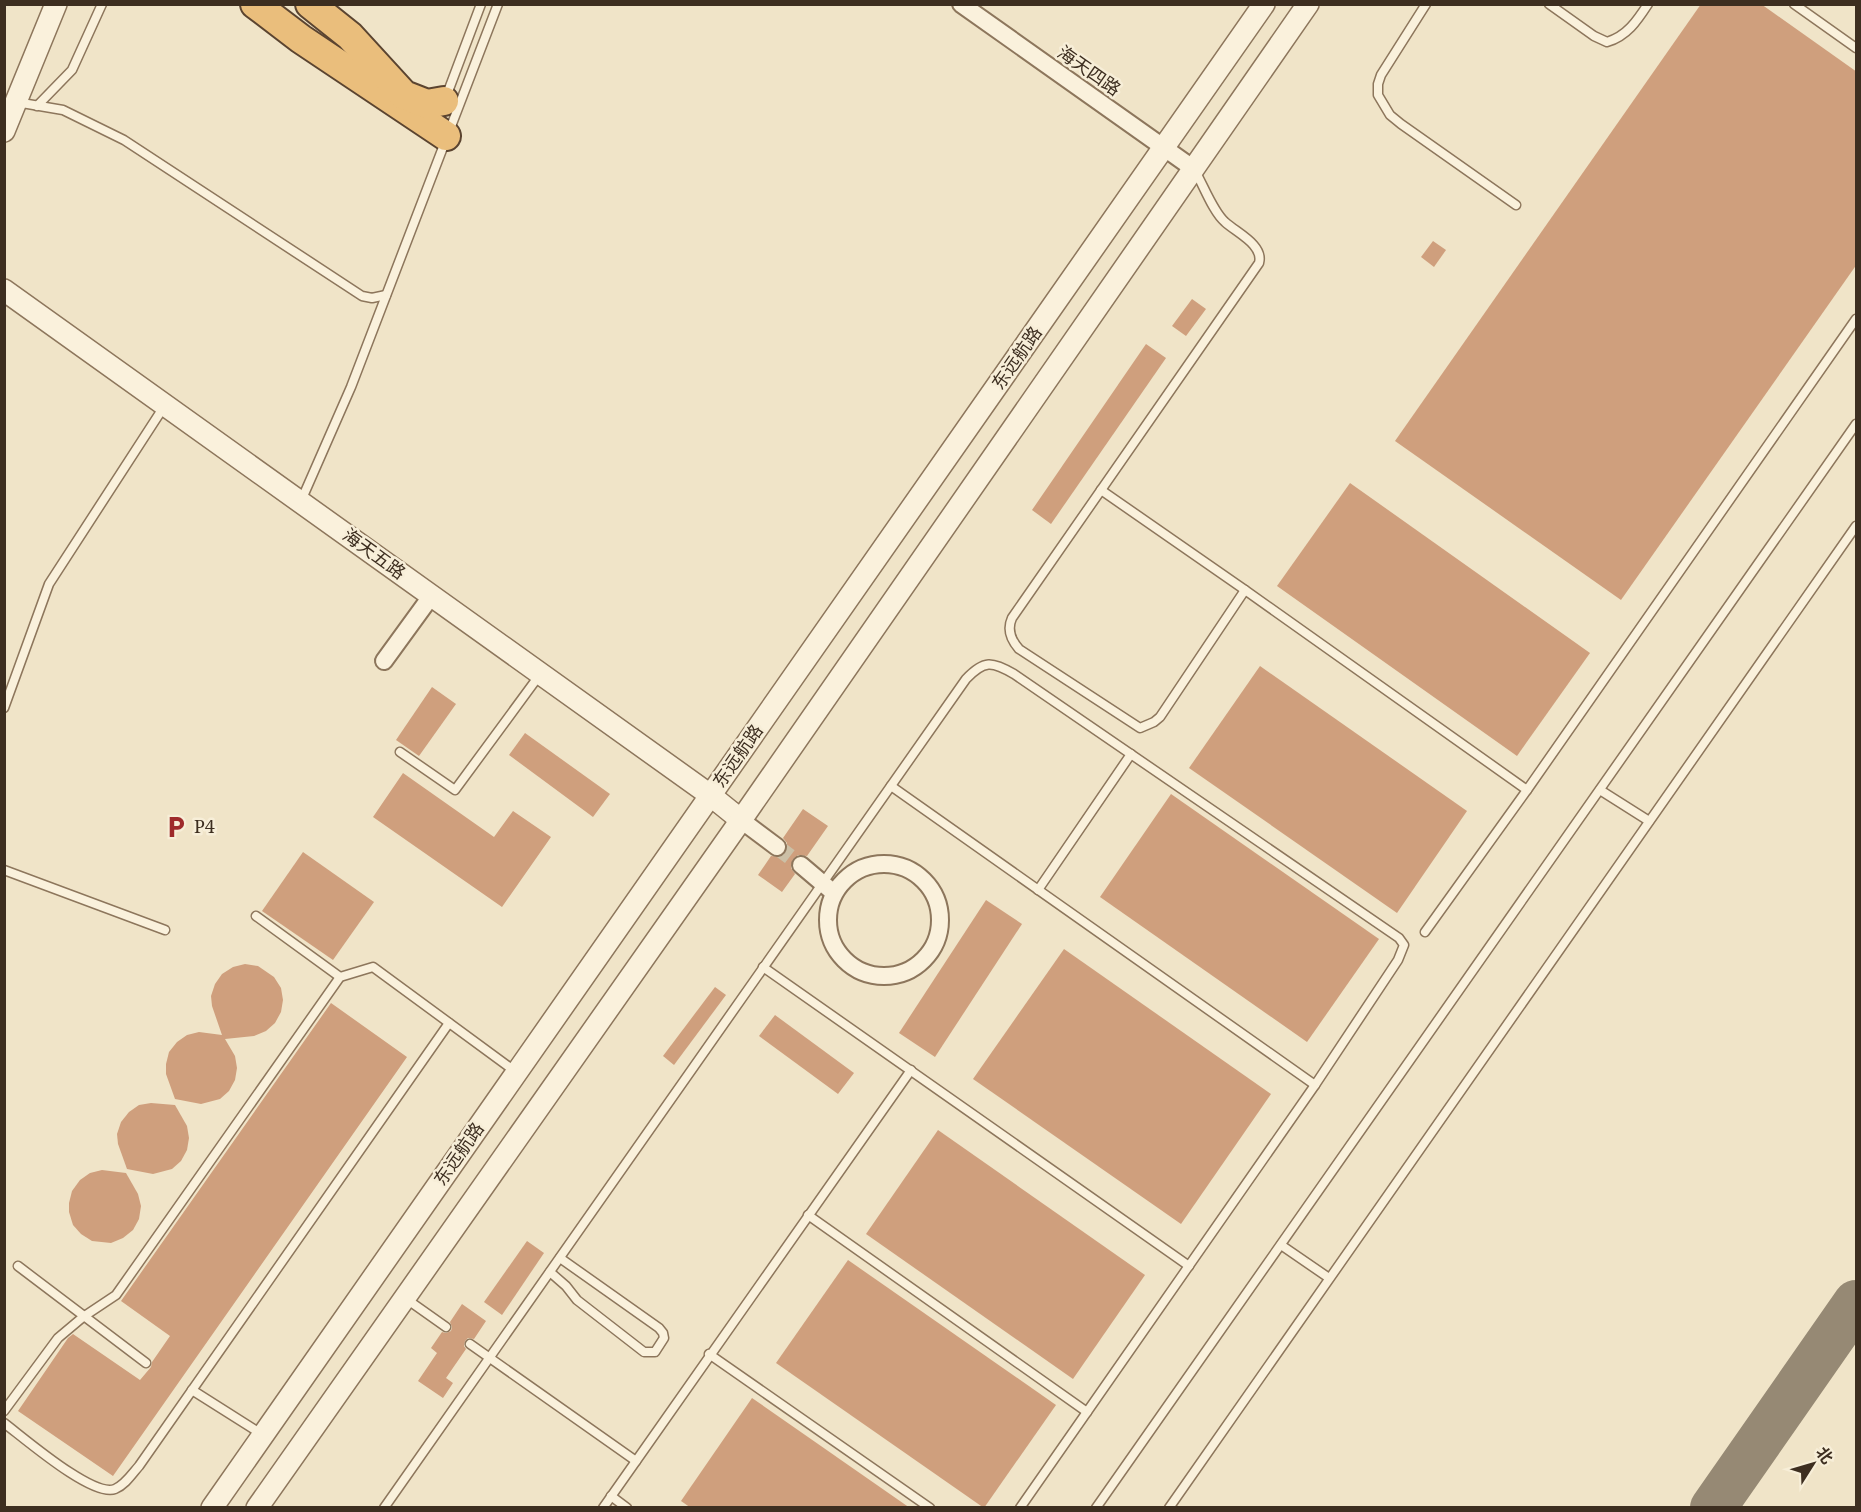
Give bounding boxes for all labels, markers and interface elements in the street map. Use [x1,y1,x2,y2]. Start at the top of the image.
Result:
street label: 海天四路 [1053,40,1126,101]
street label: 东远航路 [986,321,1047,394]
street label: 海天五路 [338,522,411,584]
street label: 东远航路 [707,719,768,792]
parking icon: P4 [163,814,189,840]
place label: P4 [194,814,215,838]
street label: 东远航路 [428,1117,489,1190]
north arrow [1783,1434,1843,1494]
text: 北 [1811,1442,1839,1468]

